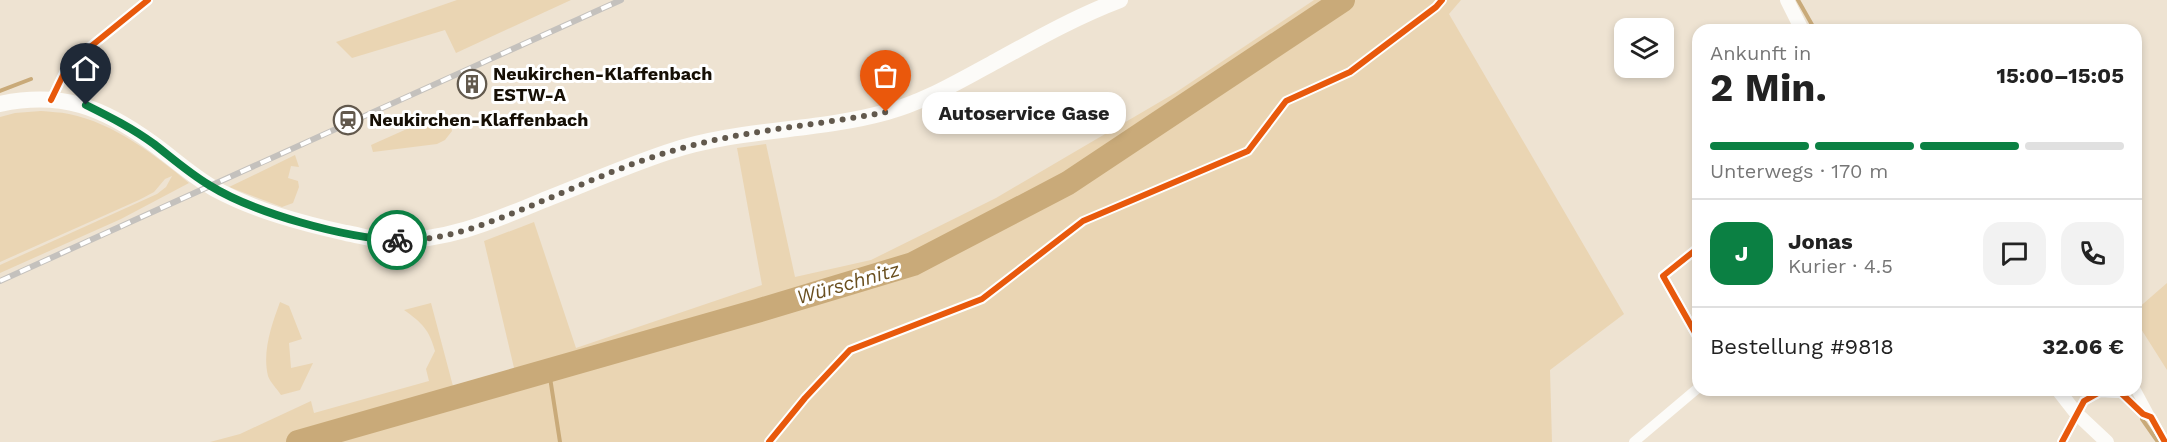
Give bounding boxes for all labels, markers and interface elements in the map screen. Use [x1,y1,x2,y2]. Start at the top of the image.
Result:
map controls [1614,18,1674,78]
button: layers [1614,18,1674,78]
text: Ankunft in [1710,41,1811,65]
pin [60,43,111,105]
pin [860,50,911,112]
icon: home [69,52,102,85]
icon: bag [869,59,902,92]
place label: Neukirchen-Klaffenbach ESTW-A [493,63,712,105]
text: 15:00–15:05 [1997,63,2124,88]
text: 2 Min. [1710,65,1827,110]
building icon: Neukirchen-Klaffenbach ESTW-A [456,68,488,100]
callout: Autoservice Gase [922,91,1126,133]
text: Autoservice Gase [938,101,1110,125]
station icon: Neukirchen-Klaffenbach [332,104,364,136]
place label: Neukirchen-Klaffenbach [369,109,588,130]
text: Unterwegs · 170 m [1710,159,1888,183]
courier [367,210,427,270]
button: chat [1983,222,2046,285]
button: phone [2061,222,2124,285]
icon: bike [381,224,414,257]
text: Jonas [1788,229,1853,254]
text: J [1735,241,1748,266]
text: Kurier · 4.5 [1788,254,1893,278]
water label: Würschnitz [794,257,903,309]
text: Bestellung #9818 [1710,334,1894,359]
text: 32.06 € [2042,334,2124,359]

